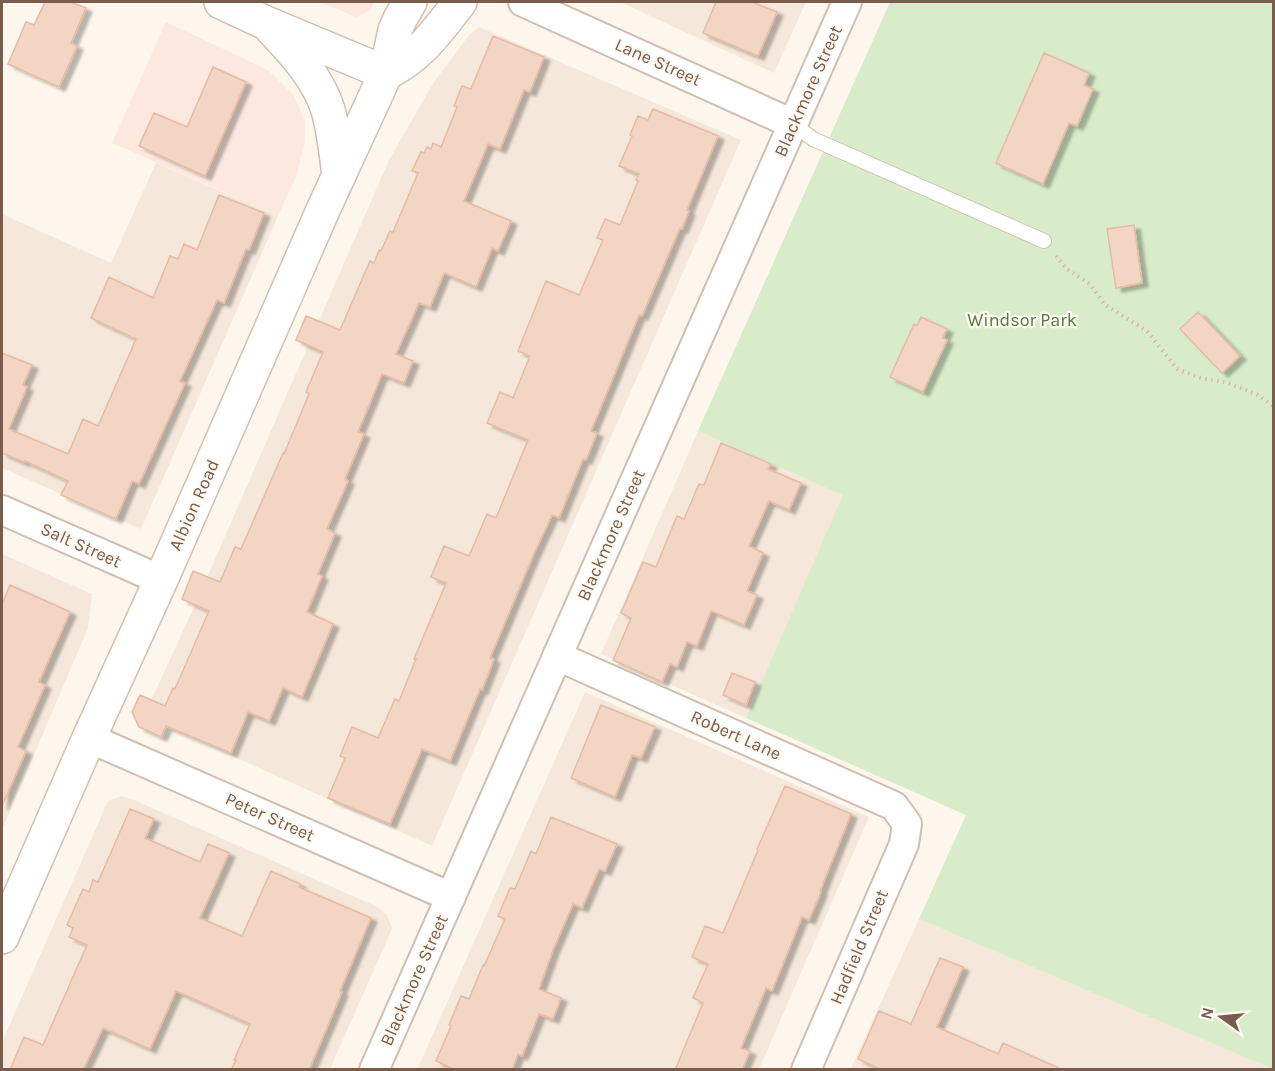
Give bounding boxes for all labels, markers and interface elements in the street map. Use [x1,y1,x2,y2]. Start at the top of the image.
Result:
street label: Blackmore Street [769,22,847,160]
street label: Lane Street [611,33,705,91]
park label: Windsor Park [967,309,1077,331]
street label: Albion Road [164,456,224,554]
street label: Blackmore Street [572,466,650,604]
street label: Salt Street [37,517,125,573]
street label: Robert Lane [687,705,785,765]
street label: Peter Street [222,788,318,847]
street label: Hadfield Street [825,886,893,1008]
street label: Blackmore Street [375,911,453,1049]
north arrow [1191,987,1251,1047]
text: N [1196,1005,1218,1021]

